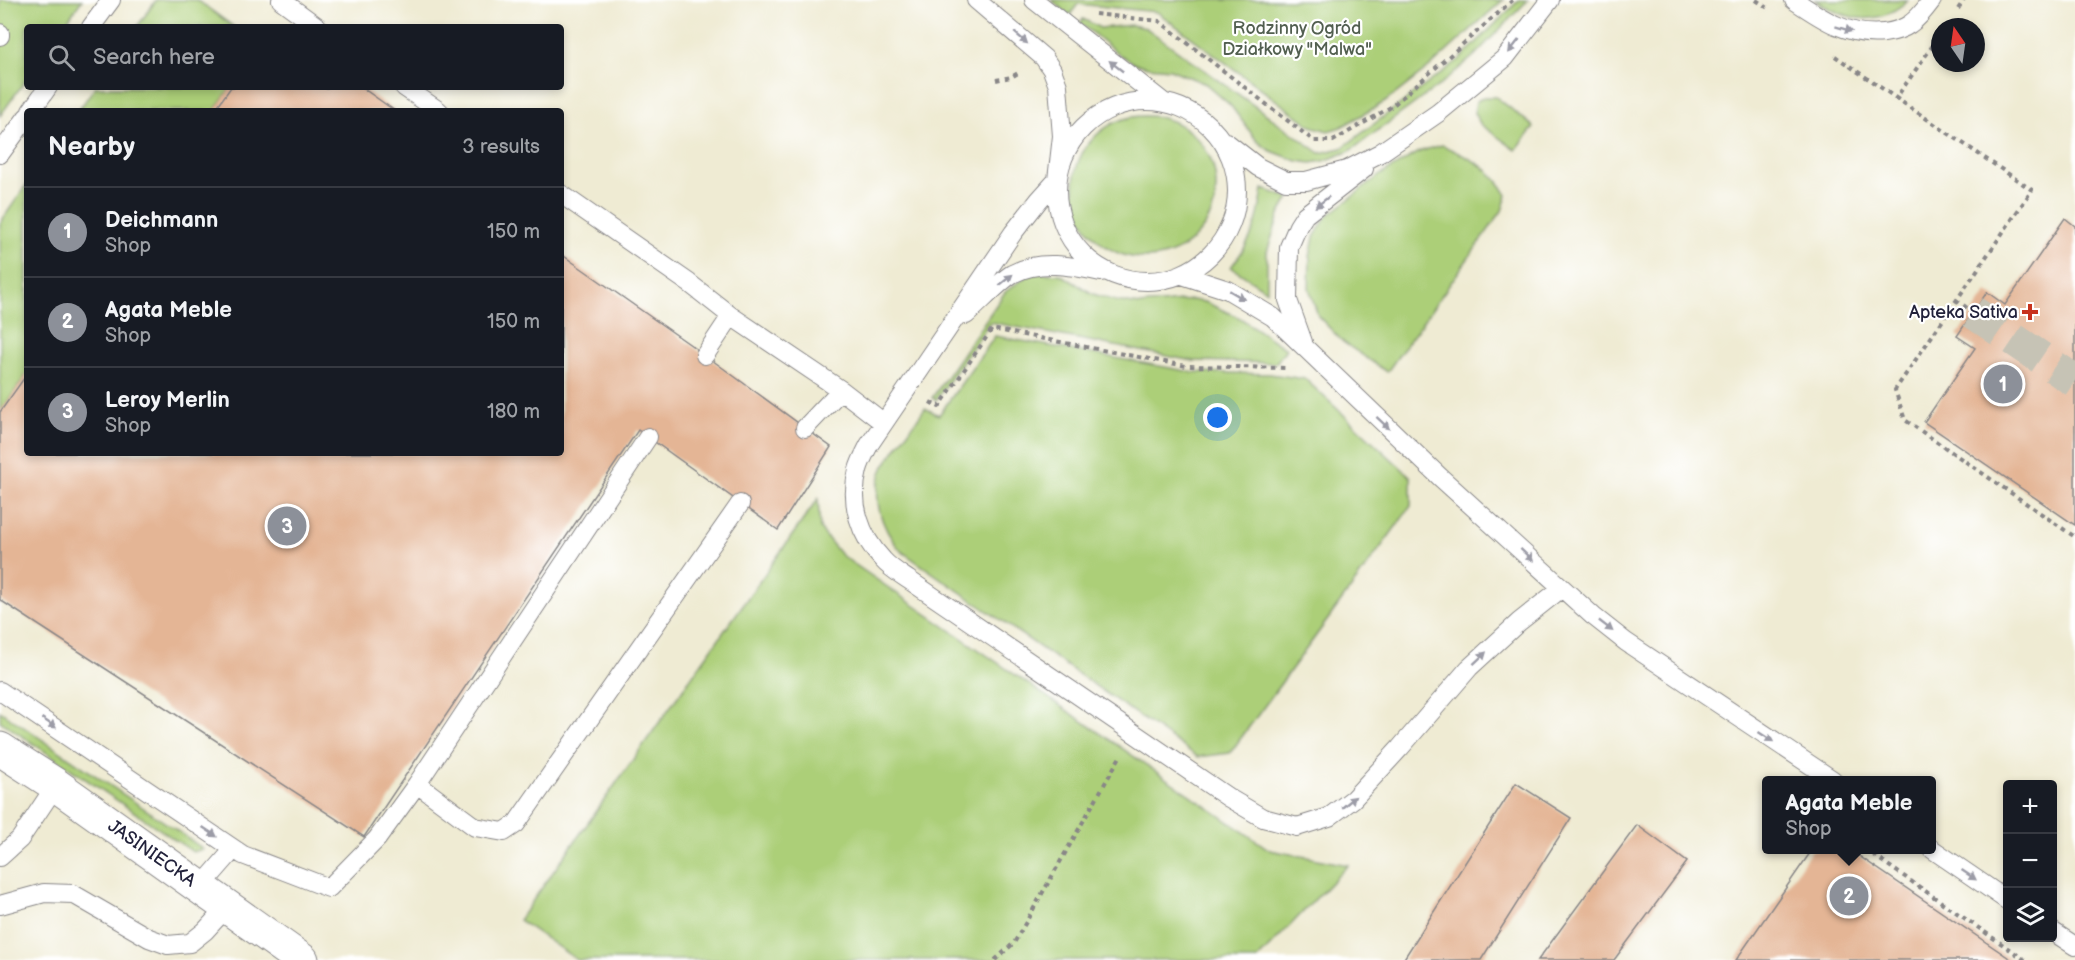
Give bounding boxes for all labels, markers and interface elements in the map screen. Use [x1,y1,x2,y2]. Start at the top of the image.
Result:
park label: Rodzinny Ogród Działkowy "Malwa" [1222,18,1372,60]
north arrow [1931,18,1985,72]
search box [24,24,564,90]
one-way arrow [1835,25,1853,34]
one-way arrow [1013,31,1028,44]
one-way arrow [1508,38,1521,54]
icon: search [45,41,78,74]
text: Search here [93,44,215,71]
one-way arrow [1109,60,1124,72]
text: Nearby [48,132,135,163]
text: 3 results [462,135,540,159]
one-way arrow [1314,195,1330,208]
text: Deichmann [105,207,218,234]
text: 1 [63,220,72,244]
text: 150 m [487,220,540,244]
text: Shop [105,234,151,258]
one-way arrow [999,274,1014,286]
one-way arrow [1229,290,1245,301]
text: Agata Meble [105,297,232,324]
place label: Apteka Sativa [1909,302,2018,323]
marker: Apteka Sativa [2023,305,2037,319]
text: 2 [62,310,73,334]
text: 150 m [487,310,540,334]
text: Shop [105,324,151,348]
pin: 1 [1984,362,2022,406]
text: Leroy Merlin [105,387,230,414]
text: 3 [62,400,73,424]
text: 180 m [487,400,540,424]
your location [1203,403,1232,432]
text: Shop [105,414,151,438]
one-way arrow [1375,416,1390,429]
pin: 3 [268,504,306,548]
one-way arrow [1519,547,1533,561]
one-way arrow [1598,620,1614,633]
one-way arrow [1473,651,1488,665]
one-way arrow [40,718,57,729]
one-way arrow [1758,731,1774,743]
popup [1762,776,1936,854]
map controls [2003,780,2057,942]
button: + [2003,780,2057,834]
text: Agata Meble [1786,790,1912,817]
one-way arrow [1341,796,1356,809]
street label: JASINIECKA [104,815,200,891]
text: Shop [1786,817,1832,841]
one-way arrow [202,827,219,838]
button: − [2003,834,2057,888]
one-way arrow [1961,869,1977,880]
pin: 2 [1830,874,1868,918]
button: layers [2003,888,2057,942]

